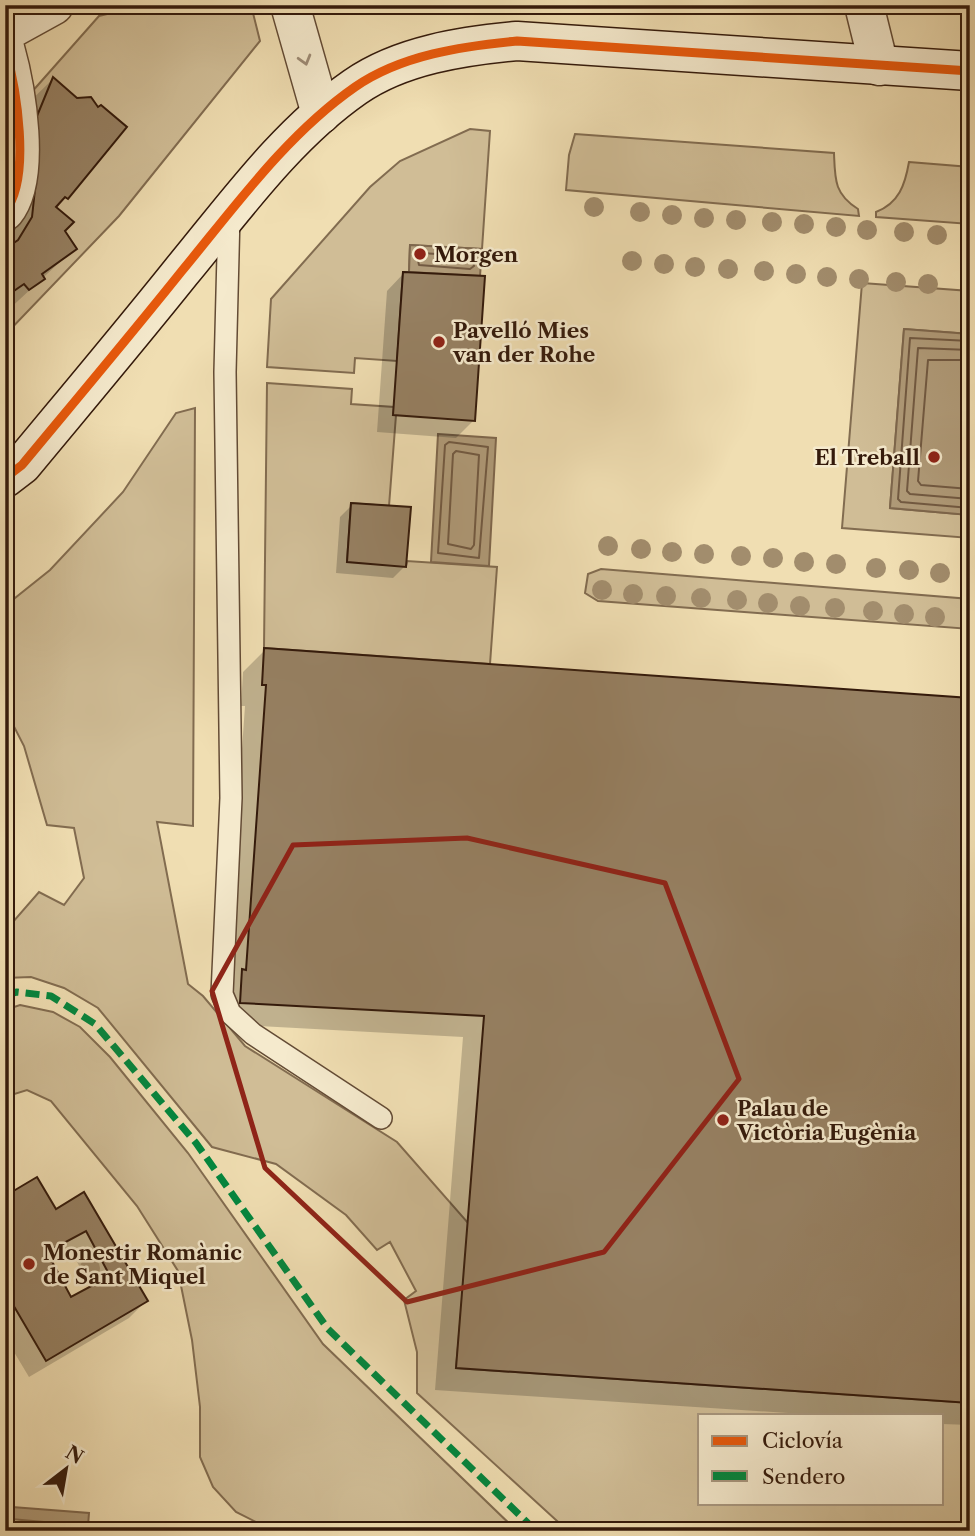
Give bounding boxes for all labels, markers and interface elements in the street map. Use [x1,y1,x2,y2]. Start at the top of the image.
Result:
one-way arrow [297,54,312,66]
place label: Morgen [434,242,519,267]
marker: Morgen [412,246,428,262]
place label: Pavelló Mies van der Rohe [452,318,595,367]
marker: Pavelló Mies van der Rohe [431,334,447,350]
place label: El Treball [814,445,920,470]
marker: El Treball [926,449,942,465]
place label: Palau de Victòria Eugènia [736,1096,917,1145]
marker: Palau de Victòria Eugènia [715,1112,731,1128]
place label: Monestir Romànic de Sant Miquel [43,1240,242,1289]
marker: Monestir Romànic de Sant Miquel [21,1256,37,1272]
legend [698,1414,944,1504]
text: Ciclovía [762,1428,844,1453]
north arrow [32,1434,102,1504]
text: N [61,1441,87,1469]
text: Sendero [762,1464,846,1489]

